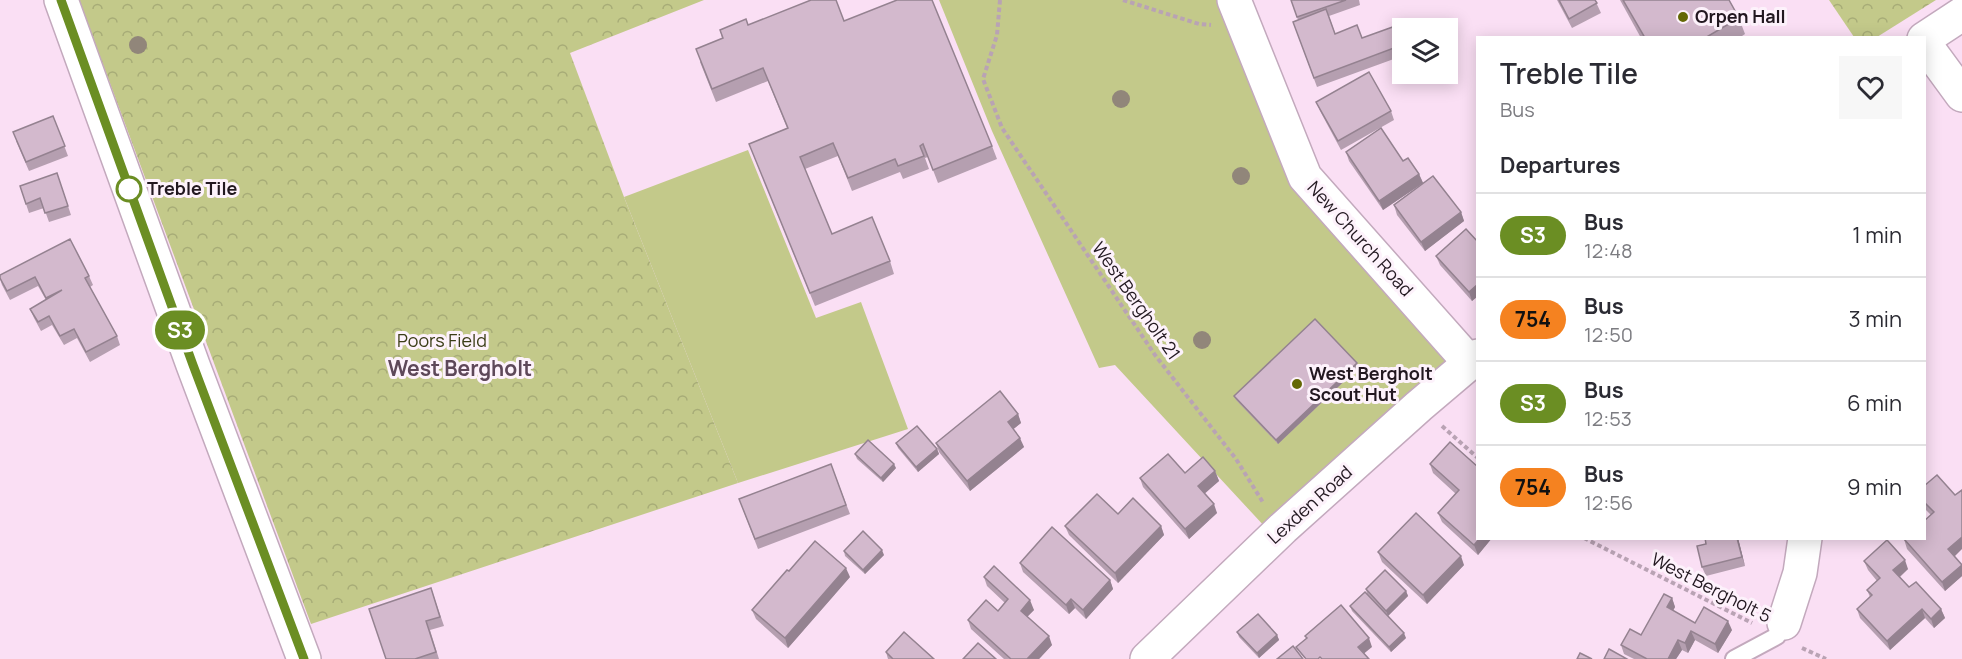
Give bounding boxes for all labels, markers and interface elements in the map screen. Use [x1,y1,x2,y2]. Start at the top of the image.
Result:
place label: Orpen Hall [1695,4,1786,28]
marker: Orpen Hall [1676,10,1690,24]
map controls [1392,18,1458,84]
button: layers [1392,18,1458,84]
text: Treble Tile [1500,54,1638,92]
button: heart [1839,56,1902,119]
text: Bus [1500,96,1535,123]
text: Departures [1500,150,1620,180]
marker: Treble Tile [116,176,142,202]
place label: Treble Tile [147,176,237,200]
street label: New Church Road [1303,176,1419,301]
text: Bus [1584,207,1624,237]
text: 1 min [1852,220,1902,250]
text: S3 [1520,221,1546,249]
street label: West Bergholt 21 [1087,237,1186,364]
text: 12:48 [1584,237,1633,264]
text: Bus [1584,291,1624,321]
text: 3 min [1849,304,1902,334]
text: 754 [1515,305,1551,333]
line badge: S3 [153,310,207,350]
text: S3 [167,316,193,344]
text: 12:50 [1584,321,1633,348]
park label: Poors Field [397,328,487,352]
district label: West Bergholt [388,354,532,382]
place label: West Bergholt Scout Hut [1309,361,1433,406]
text: Bus [1584,375,1624,405]
marker: West Bergholt Scout Hut [1290,377,1304,391]
text: 6 min [1847,388,1902,418]
text: S3 [1520,389,1546,417]
text: 12:53 [1584,405,1632,432]
text: Bus [1584,459,1624,489]
street label: Lexden Road [1262,460,1357,549]
text: 9 min [1847,472,1902,502]
text: 754 [1515,473,1551,501]
text: 12:56 [1584,489,1633,516]
street label: West Bergholt 5 [1647,547,1776,628]

